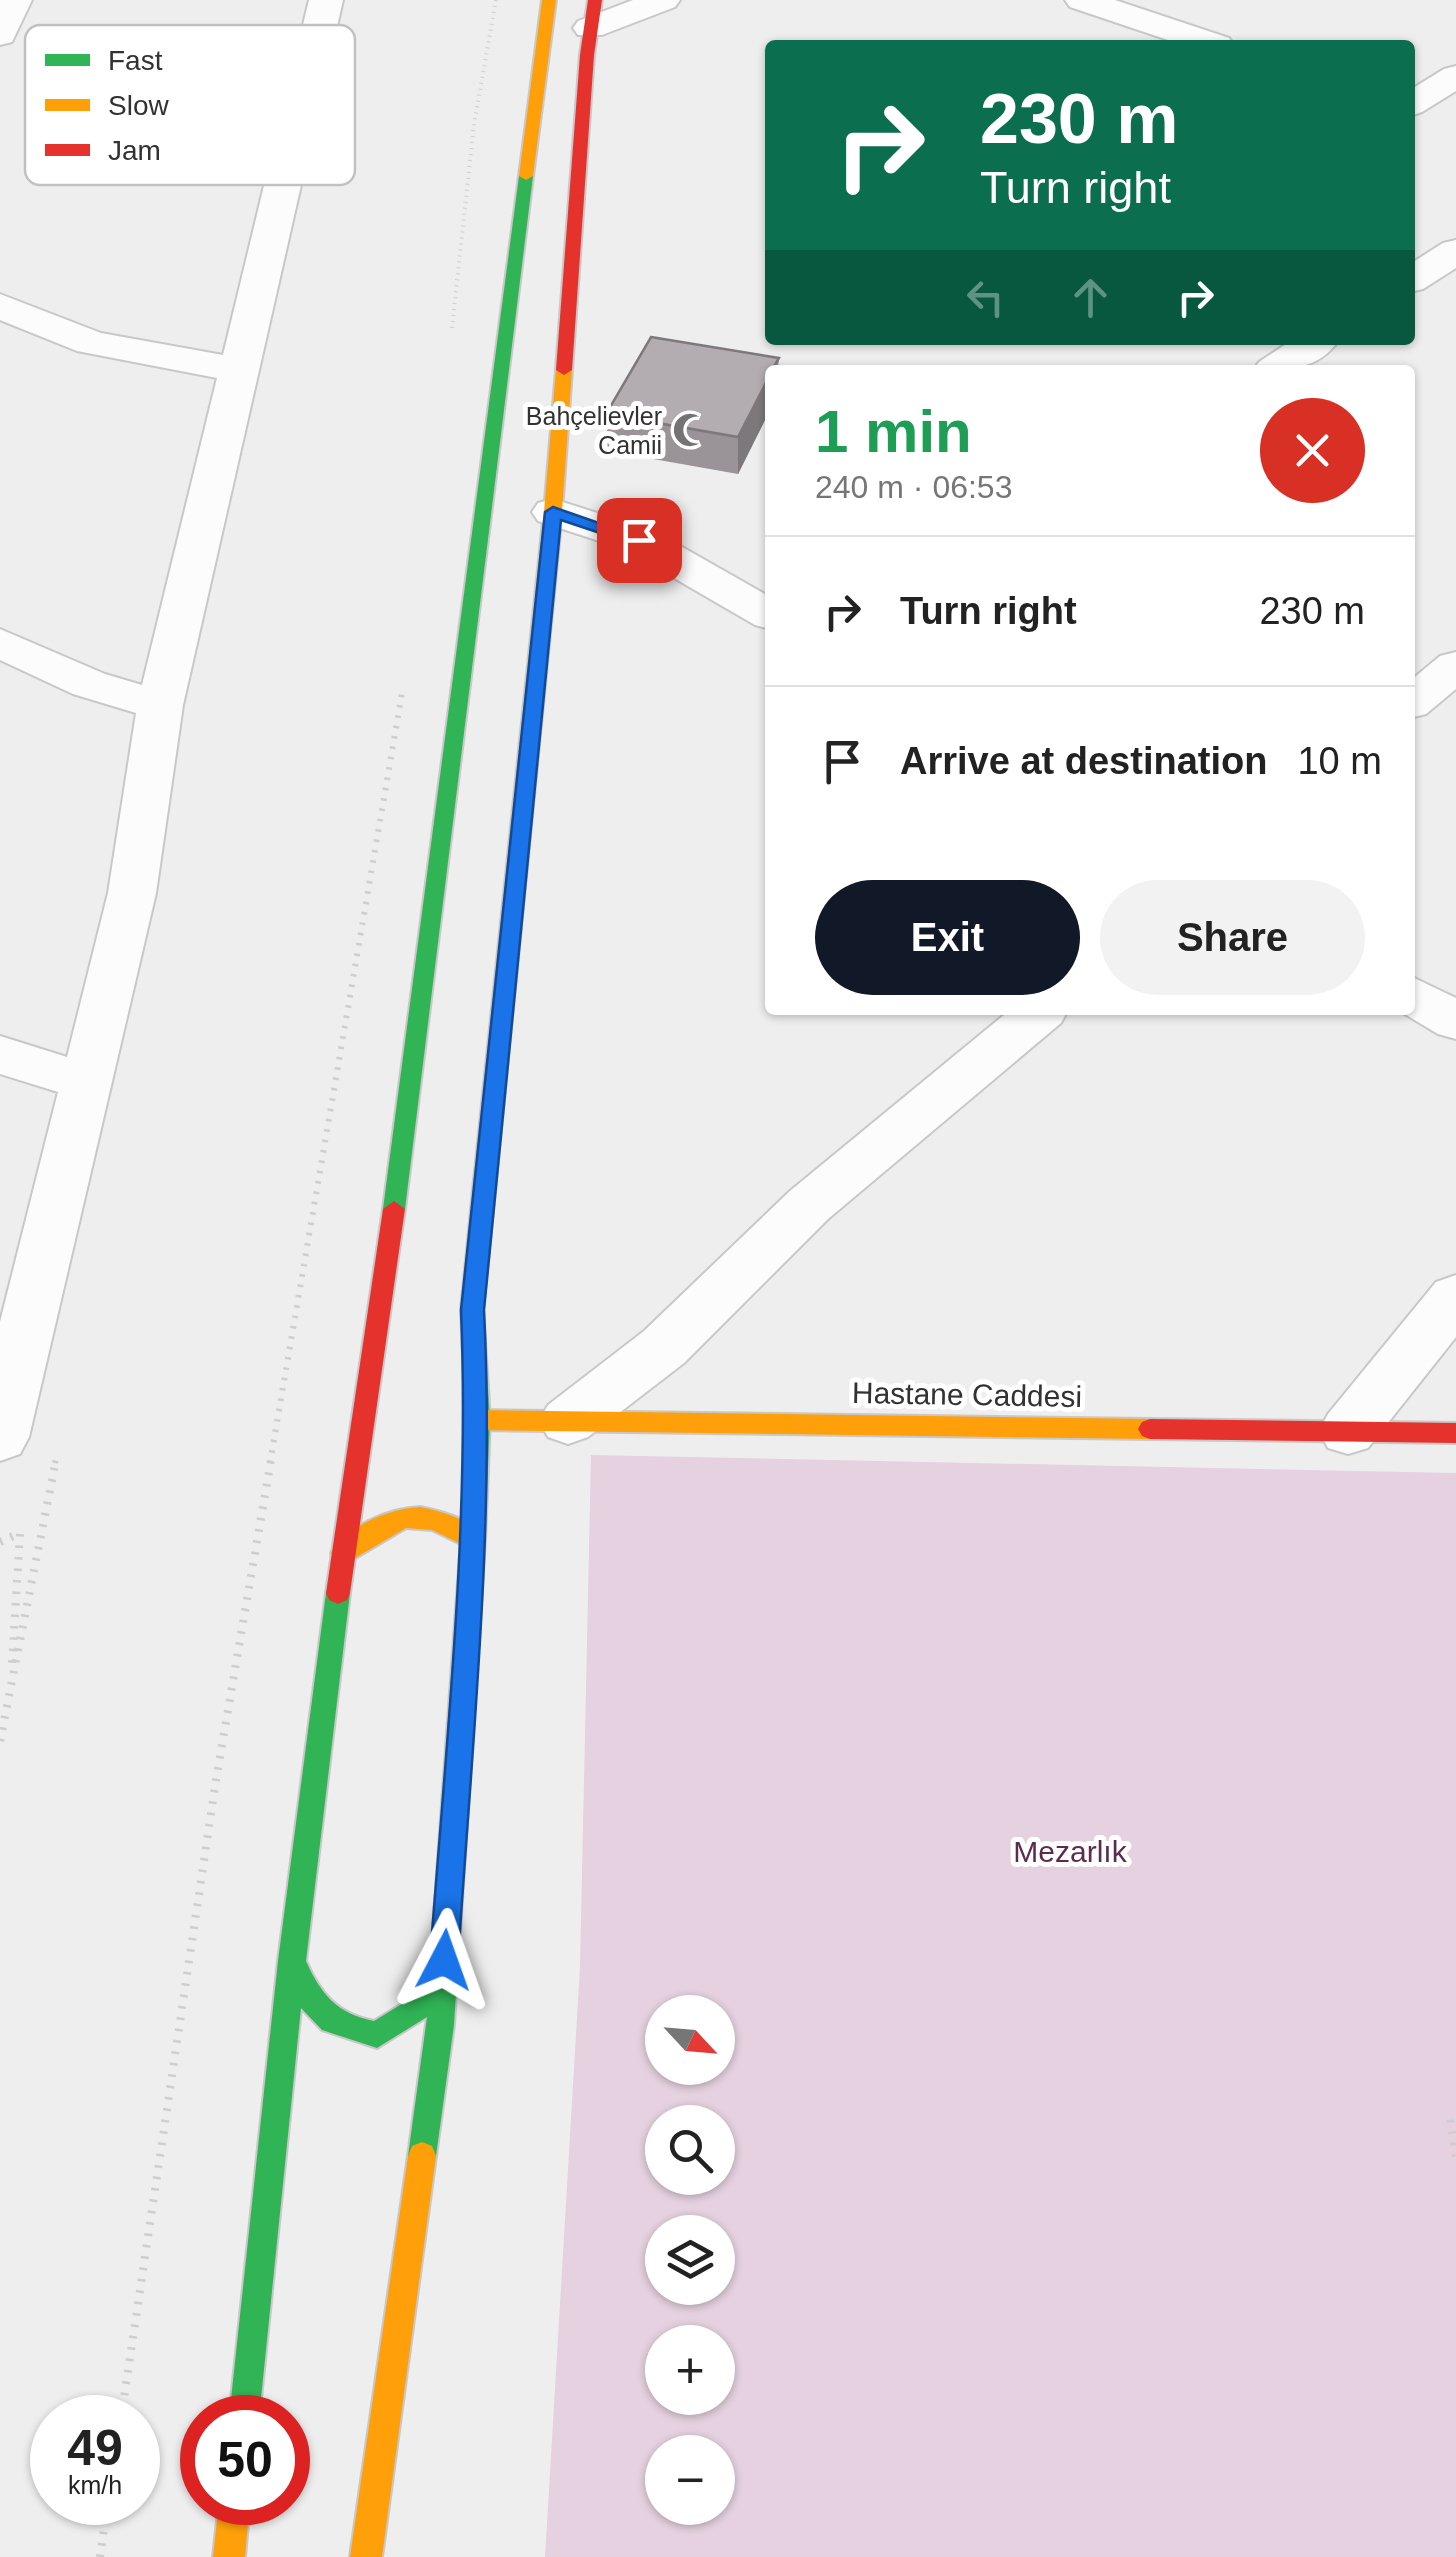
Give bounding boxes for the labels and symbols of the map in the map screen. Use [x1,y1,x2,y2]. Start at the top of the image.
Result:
legend [25,25,355,185]
text: Fast [108,45,163,76]
text: Slow [108,90,169,121]
text: Jam [108,135,161,166]
place label: Bahçelievler Camii [526,402,662,459]
mosque icon: Bahçelievler Camii [671,411,709,449]
pin [597,498,682,583]
street label: Hastane Caddesi [852,1376,1082,1413]
park label: Mezarlık [1013,1835,1128,1868]
position arrow [392,1908,496,2012]
north arrow [645,1995,735,2085]
speed limit sign: 50 [180,2395,310,2525]

